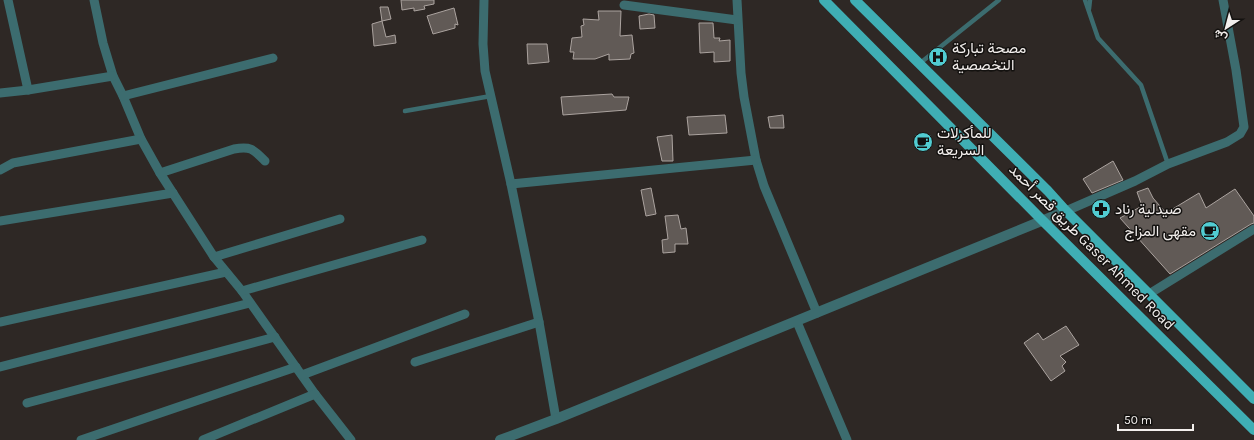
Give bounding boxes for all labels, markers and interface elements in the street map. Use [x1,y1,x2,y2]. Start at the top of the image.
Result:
north arrow [1206,8,1246,48]
text: ش [1211,27,1230,45]
place label: مصحة تباركة التخصصية [952,39,1026,74]
hospital icon: مصحة تباركة التخصصية [927,46,949,68]
place label: للمأكرلات السريعة [937,124,992,159]
cafe icon: للمأكرلات السريعة [912,131,934,153]
street label: طريق قصر أحمد Gaser Ahmed Road [1005,160,1179,334]
pharmacy icon: صيدلية رناد [1090,198,1112,220]
place label: صيدلية رناد [1115,200,1182,218]
cafe icon: مقهى المزاج [1199,220,1221,242]
place label: مقهى المزاج [1125,222,1196,242]
scale bar [1118,406,1193,432]
text: 50 m [1124,413,1152,427]

